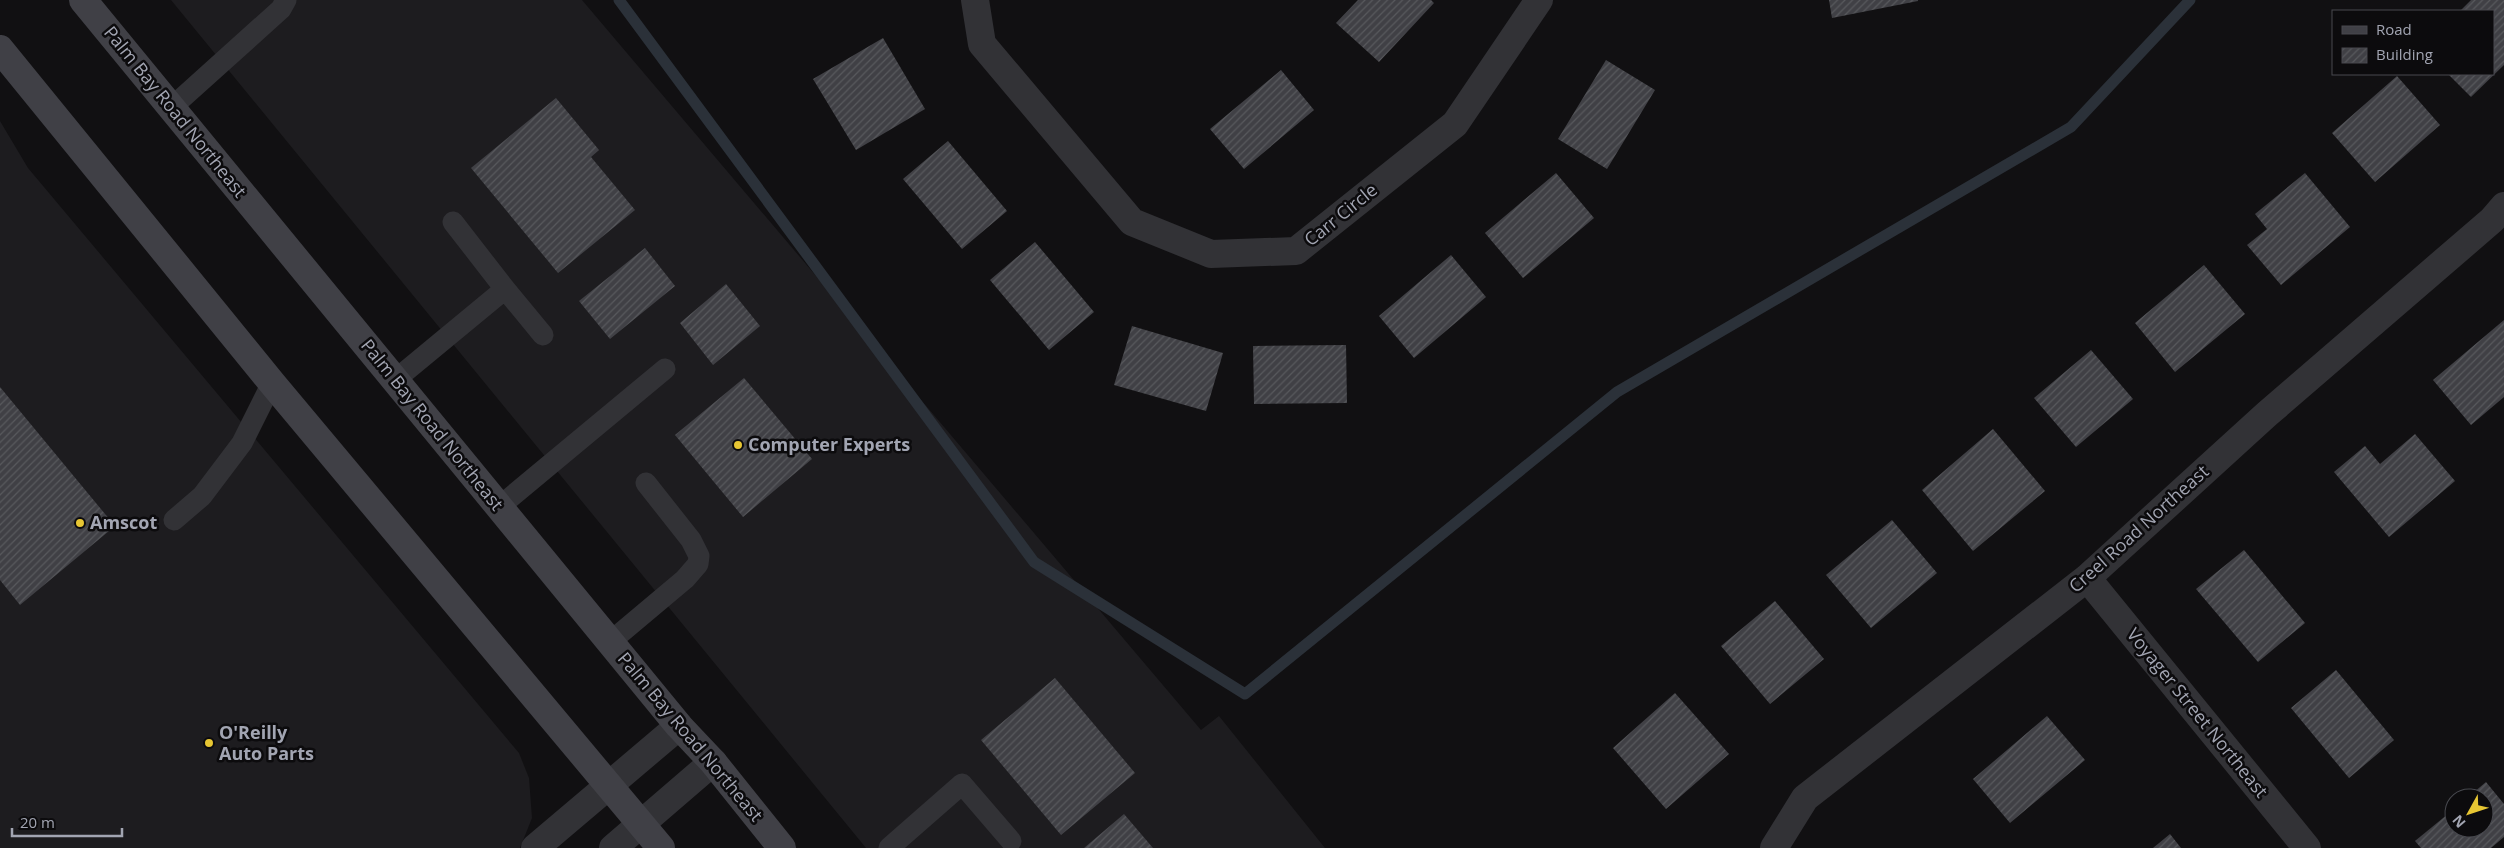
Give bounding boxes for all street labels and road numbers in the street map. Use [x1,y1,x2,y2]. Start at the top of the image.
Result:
street label: Palm Bay Road Northeast [99,21,252,202]
street label: Carr Circle [1299,177,1382,251]
street label: Palm Bay Road Northeast [356,334,509,515]
street label: Creel Road Northeast [2063,459,2213,597]
street label: Voyager Street Northeast [2122,623,2274,802]
street label: Palm Bay Road Northeast [613,647,769,826]

